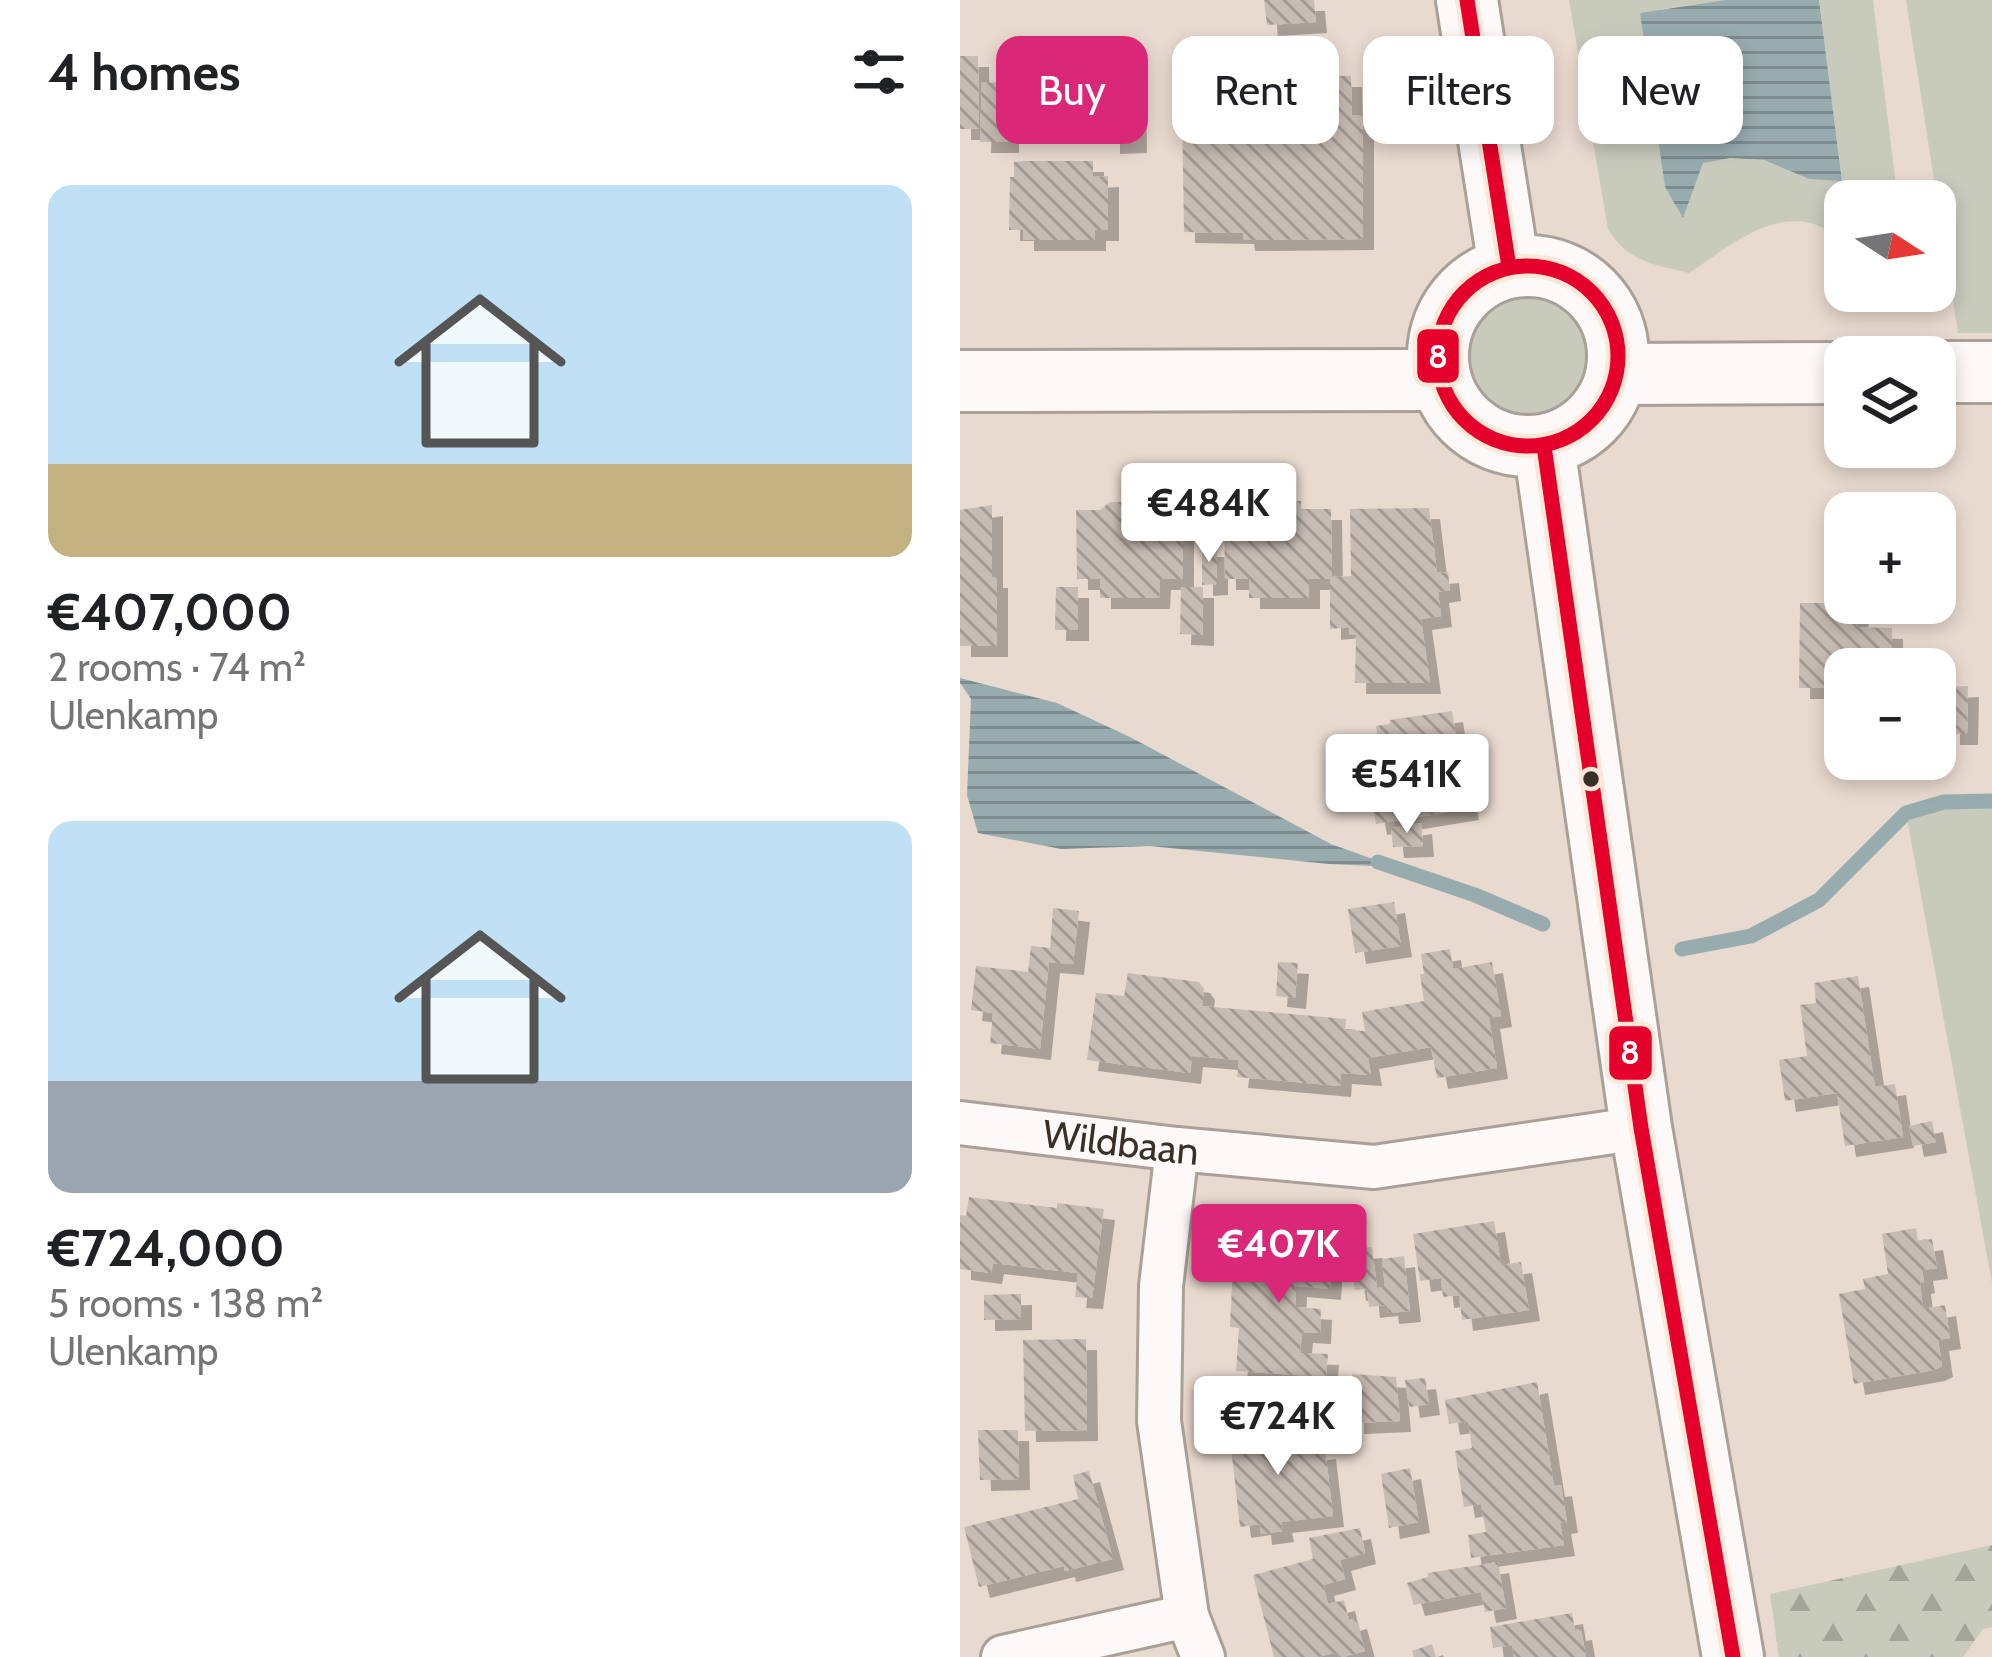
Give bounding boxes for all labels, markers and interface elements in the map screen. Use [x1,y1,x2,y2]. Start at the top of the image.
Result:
chip: Buy [996,36,1148,144]
chip: Rent [1172,36,1339,144]
chip: Filters [1363,36,1554,144]
chip: New [1578,36,1743,144]
icon: filters [846,39,912,105]
text: 4 homes [48,41,240,103]
north arrow [1824,180,1956,312]
map controls [1824,180,1956,780]
icon: home [372,263,588,479]
line badge: 8 [1415,327,1461,385]
text: 8 [1428,336,1448,376]
button: layers [1824,336,1956,468]
pin: €484K [1125,463,1293,565]
text: €484K [1148,478,1270,526]
button: + [1824,492,1956,624]
text: €407,000 [48,581,292,643]
text: 2 rooms · 74 m² [48,643,306,691]
button: − [1824,648,1956,780]
text: Ulenkamp [48,691,218,739]
pin: €541K [1323,734,1491,836]
text: €541K [1353,749,1461,797]
unlabelled marker [1580,768,1602,790]
icon: home [372,899,588,1115]
line badge: 8 [1607,1024,1654,1082]
text: 8 [1620,1032,1640,1072]
street label: Wildbaan [1040,1109,1201,1175]
pin: €407K [1195,1204,1363,1306]
text: €724,000 [48,1217,285,1279]
text: €407K [1218,1219,1340,1267]
text: 5 rooms · 138 m² [48,1279,323,1327]
text: Ulenkamp [48,1327,218,1375]
pin: €724K [1194,1376,1362,1478]
text: €724K [1221,1391,1335,1439]

